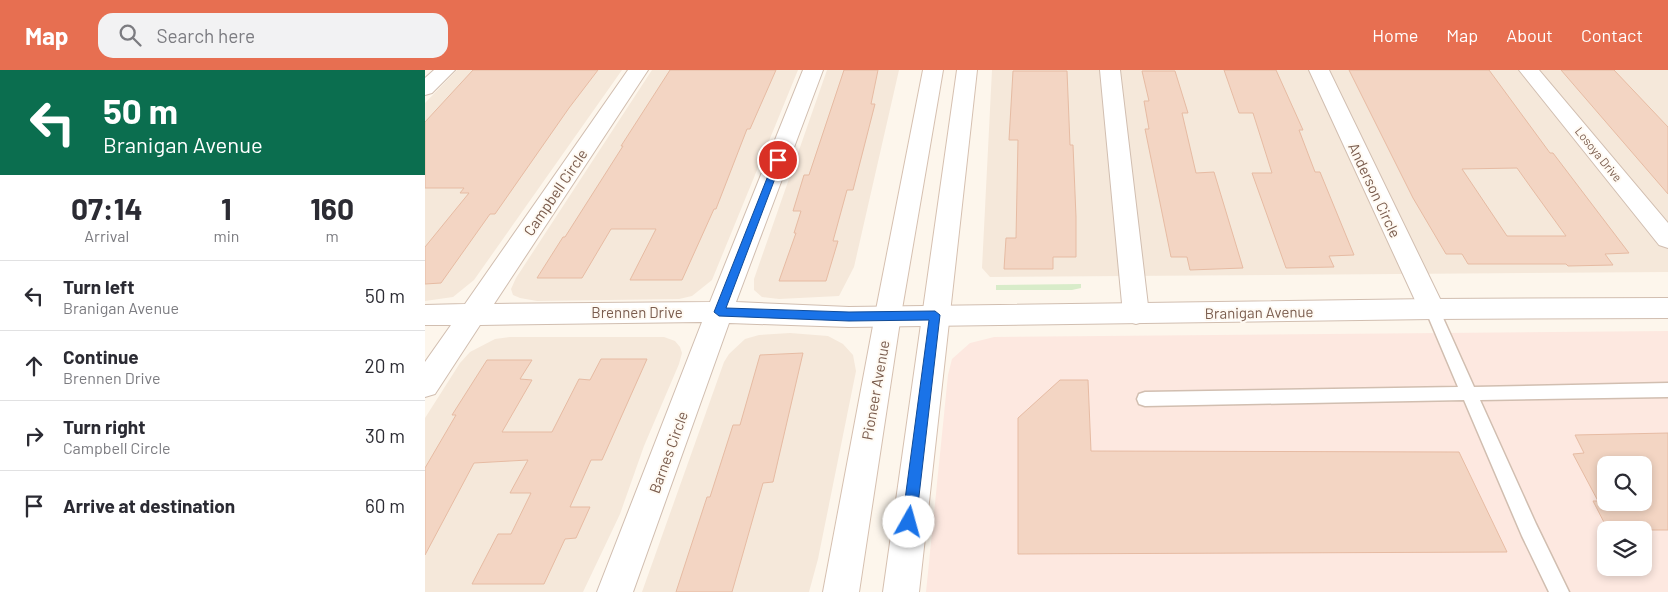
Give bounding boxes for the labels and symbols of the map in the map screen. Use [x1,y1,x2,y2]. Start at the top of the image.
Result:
street label: Losoya Drive [1573,124,1625,184]
pin [757,139,799,181]
street label: Anderson Circle [1345,140,1405,240]
street label: Campbell Circle [519,145,591,239]
street label: Branigan Avenue [1204,302,1314,322]
street label: Brennen Drive [591,303,683,321]
street label: Pioneer Avenue [857,339,893,441]
street label: Barnes Circle [645,408,691,496]
position arrow [882,495,934,547]

